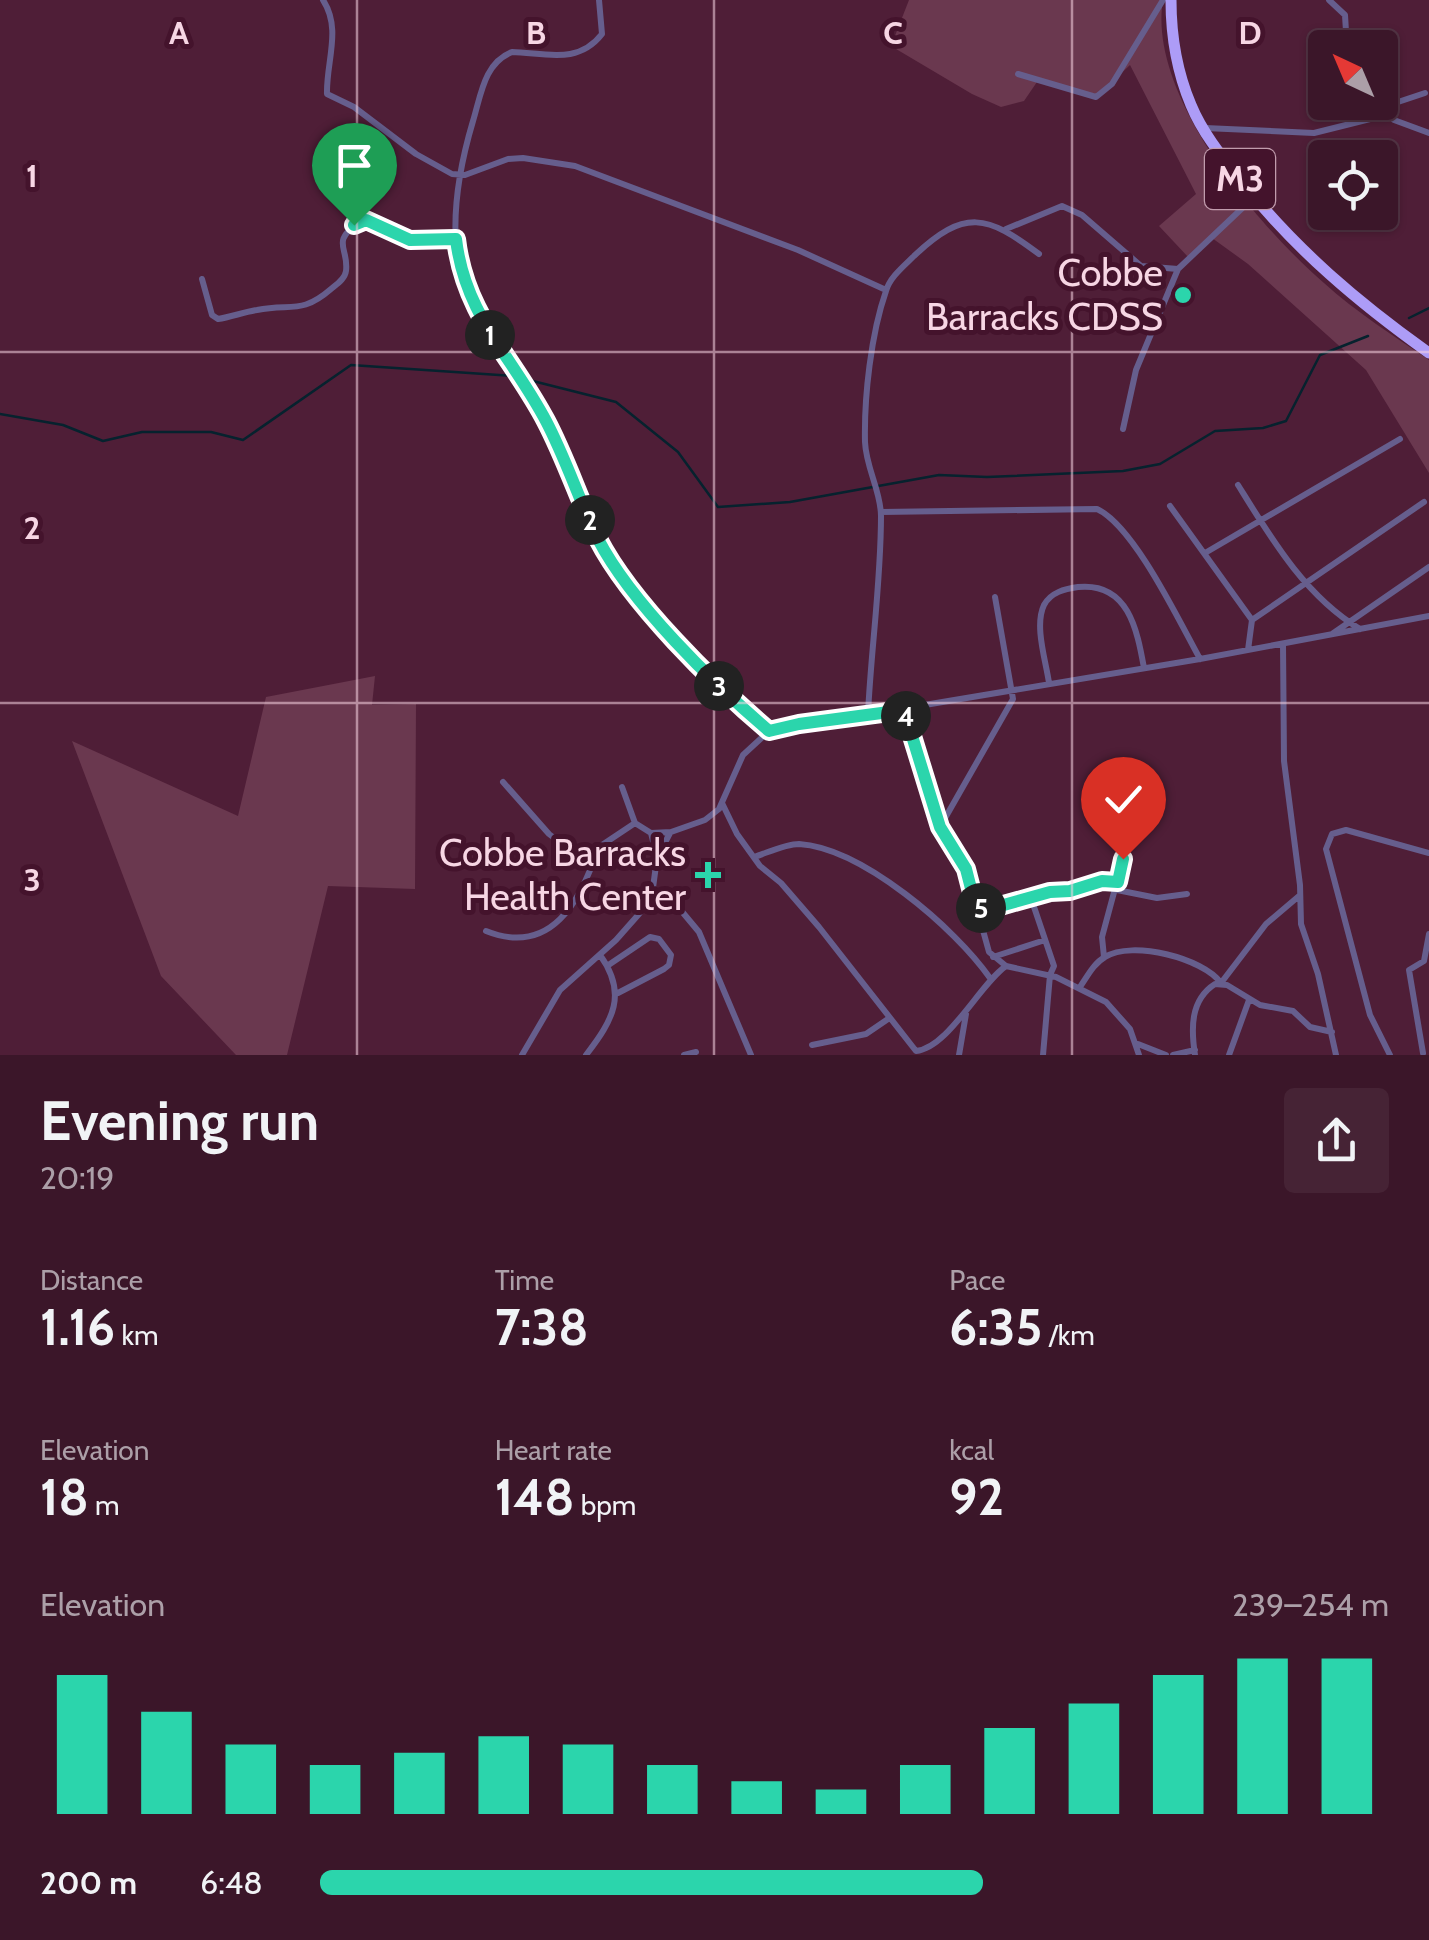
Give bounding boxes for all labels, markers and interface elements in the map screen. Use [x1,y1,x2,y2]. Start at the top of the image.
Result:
text: A [169,13,189,52]
text: B [526,13,546,52]
text: C [883,13,903,52]
text: D [1238,13,1262,52]
north arrow [1308,30,1398,120]
map controls [1308,30,1398,230]
pin [312,123,397,226]
icon: arrive [327,138,382,193]
button: locate [1308,140,1398,230]
road number: M3 [1205,149,1275,209]
text: 1 [26,156,38,195]
place label: Cobbe Barracks CDSS [926,249,1163,340]
marker: Cobbe Barracks CDSS [1172,284,1194,306]
pin: 1 [465,310,515,360]
text: 1 [485,318,495,352]
pin: 2 [565,495,615,545]
text: 2 [583,503,597,537]
text: 2 [24,508,40,547]
pin: 3 [694,661,744,711]
text: 3 [711,669,727,703]
pin: 4 [881,691,931,741]
text: 4 [897,699,915,733]
pin [1081,757,1166,860]
icon: check [1096,772,1151,827]
place label: Cobbe Barracks Health Center [439,829,686,920]
text: 3 [23,860,41,899]
marker: Cobbe Barracks Health Center [695,862,721,888]
pin: 5 [956,883,1006,933]
text: 5 [973,891,989,925]
text: Evening run [40,1087,319,1154]
button: share [1284,1088,1389,1193]
text: 20:19 [40,1158,114,1197]
text: Distance [40,1263,143,1297]
text: Time [495,1263,554,1297]
text: Pace [949,1263,1005,1297]
text: 1.16 [40,1297,115,1358]
text: 7:38 [495,1297,588,1358]
text: 6:35 [949,1297,1042,1358]
text: km [115,1318,159,1352]
text: /km [1042,1318,1095,1352]
text: Elevation [40,1433,149,1467]
text: Heart rate [495,1433,612,1467]
text: kcal [949,1433,994,1467]
text: 18 [40,1467,89,1528]
text: 148 [495,1467,574,1528]
text: 92 [949,1467,1004,1528]
text: m [89,1488,120,1522]
text: bpm [574,1488,636,1522]
text: Elevation [40,1585,165,1624]
text: 239–254 m [1232,1585,1389,1624]
text: 200 m [40,1863,137,1902]
text: 6:48 [200,1863,263,1902]

